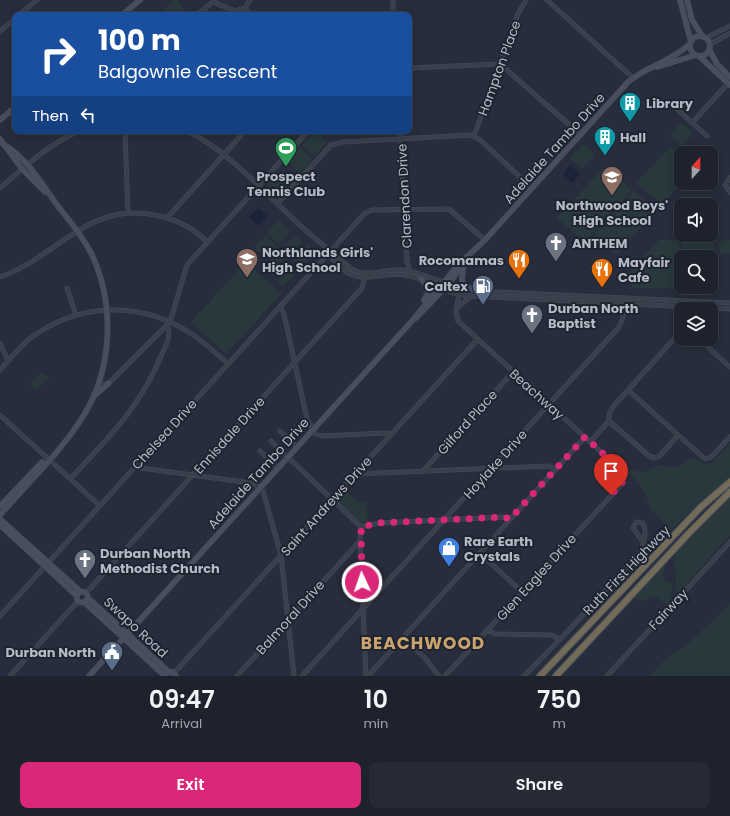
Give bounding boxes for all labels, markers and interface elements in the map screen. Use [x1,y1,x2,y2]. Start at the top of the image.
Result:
street label: Hampton Place [473,18,526,119]
text: 100 m [98,21,181,60]
icon: right [32,28,84,80]
text: Balgownie Crescent [98,59,277,84]
street label: Adelaide Tambo Drive [499,89,609,208]
building icon: Library [617,90,643,123]
place label: Library [646,94,694,113]
icon: left [77,104,99,126]
text: Then [32,105,69,126]
building icon: Hall [592,124,618,157]
place label: Hall [620,128,646,147]
sports icon: Prospect Tennis Club [273,135,299,168]
street label: Clarendon Drive [392,143,417,249]
north arrow [674,146,718,190]
map controls [674,146,718,346]
school or university icon: Northwood Boys' High School [599,164,625,197]
place label: Prospect Tennis Club [247,167,325,201]
place label: Northwood Boys' High School [556,196,668,230]
button: sound [674,198,718,242]
church icon: ANTHEM [543,230,569,263]
place label: ANTHEM [572,234,628,253]
place label: Northlands Girls' High School [262,243,373,277]
school or university icon: Northlands Girls' High School [234,246,260,279]
restaurant icon: Rocomamas [506,247,532,280]
button: search [674,250,718,294]
place label: Rocomamas [419,251,504,270]
place label: Mayfair Cafe [618,253,670,287]
restaurant icon: Mayfair Cafe [589,256,615,289]
fuel station icon: Caltex [470,273,496,306]
place label: Caltex [425,277,468,296]
place label: Durban North Baptist [548,299,639,333]
church icon: Durban North Baptist [519,302,545,335]
button: layers [674,302,718,346]
street label: Beachway [505,365,569,425]
street label: Gilford Place [433,386,502,459]
street label: Ennisdale Drive [189,392,269,478]
street label: Chelsea Drive [127,395,201,474]
street label: Adelaide Tambo Drive [203,414,313,533]
street label: Hoylake Drive [459,425,532,503]
street label: Saint Andrews Drive [276,452,376,560]
pin [594,454,628,495]
icon: arrive [600,460,622,482]
street label: Ruth First Highway [578,521,675,620]
street label: Glen Eagles Drive [492,530,581,625]
place label: Rare Earth Crystals [464,532,533,566]
shop icon: Rare Earth Crystals [436,535,462,568]
place label: Durban North Methodist Church [100,544,220,578]
church icon: Durban North Methodist Church [72,547,98,580]
position arrow [341,561,383,603]
street label: Balmoral Drive [252,576,329,659]
street label: Fairway [644,584,693,634]
street label: Swapo Road [99,593,172,662]
district label: BEACHWOOD [361,631,485,655]
public building icon: Durban North [99,639,125,672]
place label: Durban North [5,643,96,662]
text: 09:47 [149,683,215,716]
text: 10 [364,683,388,716]
text: 750 [537,683,581,716]
text: Arrival [161,714,202,733]
text: min [363,714,388,733]
text: m [552,714,566,733]
button: Exit [20,762,361,808]
button: Share [369,762,710,808]

